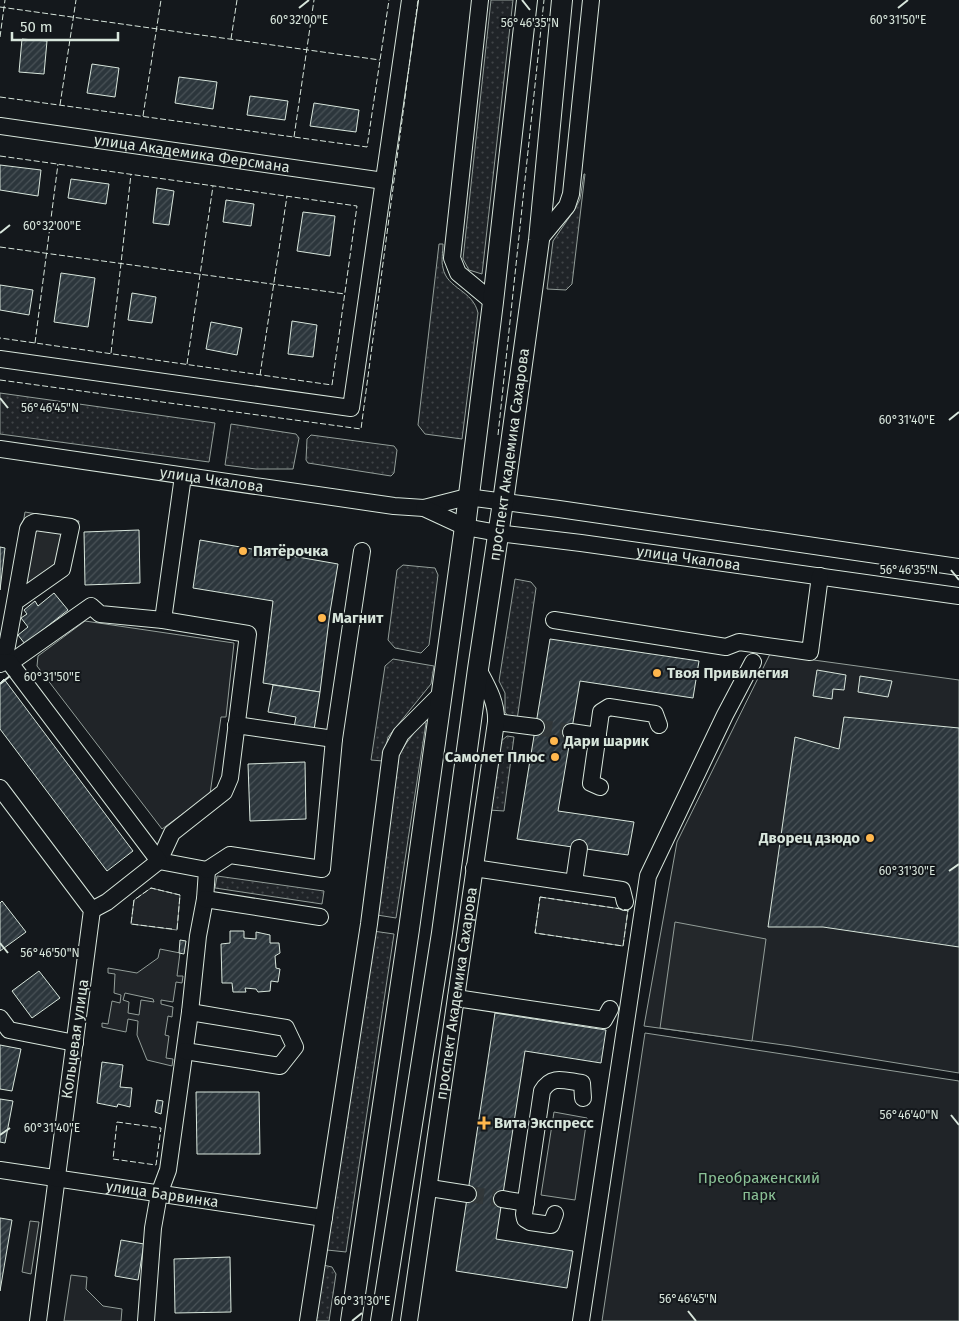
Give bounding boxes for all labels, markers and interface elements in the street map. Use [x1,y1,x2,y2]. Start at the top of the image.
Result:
scale bar [12,10,119,42]
text: 60°32'00"E [270,13,328,27]
text: 60°31'50"E [870,13,926,27]
text: 56°46'35"N [501,16,559,30]
text: 50 m [20,18,53,36]
street label: улица Академика Ферсмана [93,131,291,176]
text: 60°32'00"E [23,219,81,233]
street label: проспект Академика Сахарова [485,347,533,562]
text: 56°46'45"N [21,401,79,415]
text: 60°31'40"E [879,413,935,427]
street label: улица Чкалова [159,463,265,496]
place label: Пятёрочка [253,542,329,560]
street label: улица Чкалова [636,542,742,574]
marker: Пятёрочка [237,545,249,557]
text: 56°46'35"N [880,563,938,577]
place label: Магнит [332,609,384,627]
marker: Магнит [316,612,328,624]
place label: Твоя Привилегия [667,664,789,682]
marker: Твоя Привилегия [651,667,663,679]
text: 60°31'50"E [24,670,80,684]
place label: Дари шарик [563,732,650,750]
marker: Дари шарик [548,735,560,747]
place label: Самолет Плюс [445,748,546,766]
marker: Самолет Плюс [549,751,561,763]
place label: Дворец дзюдо [758,829,860,847]
marker: Дворец дзюдо [864,832,876,844]
text: 60°31'30"E [879,864,935,878]
street label: проспект Академика Сахарова [432,886,481,1101]
text: 56°46'50"N [20,946,80,960]
street label: Кольцевая улица [58,978,92,1100]
text: 56°46'40"N [879,1108,939,1122]
place label: Вита Экспресс [494,1114,595,1132]
marker: Вита Экспресс [478,1117,490,1129]
text: 60°31'40"E [24,1121,80,1135]
park label: Преображенский парк [698,1169,820,1204]
street label: улица Барвинка [105,1177,220,1211]
text: 56°46'45"N [659,1292,717,1306]
text: 60°31'30"E [334,1294,390,1308]

